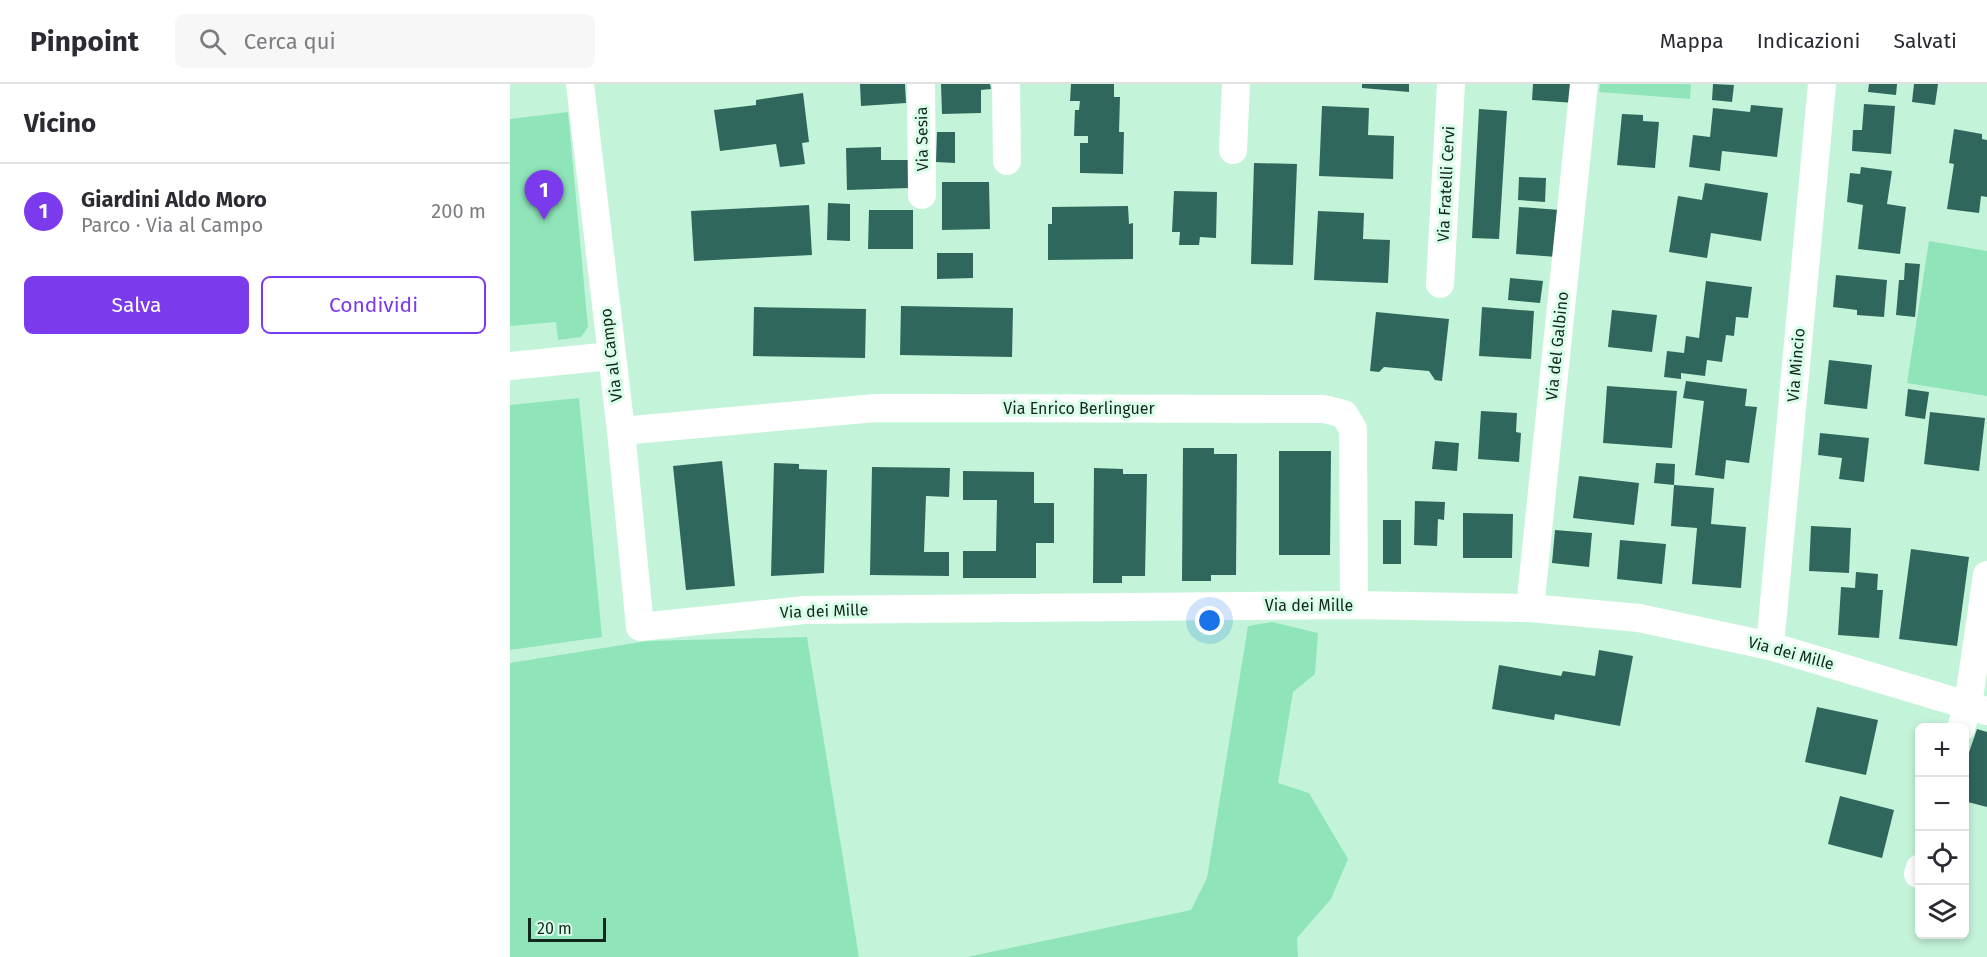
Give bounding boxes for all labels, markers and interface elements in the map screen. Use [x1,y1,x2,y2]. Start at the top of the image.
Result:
search box [175,14,595,68]
text: Pinpoint [30,25,139,58]
icon: search [196,25,229,58]
text: Cerca qui [244,28,336,55]
text: Mappa [1660,28,1724,54]
text: Indicazioni [1757,28,1860,54]
text: Salvati [1893,28,1957,54]
street label: Via Sesia [912,107,932,171]
text: Vicino [24,108,96,139]
street label: Via Fratelli Cervi [1433,125,1459,243]
pin: 1 [525,170,564,220]
text: Giardini Aldo Moro [81,186,267,213]
text: 1 [39,199,48,223]
text: 200 m [431,199,486,223]
text: Parco · Via al Campo [81,213,263,237]
button: Salva [24,276,249,334]
button: Condividi [261,276,486,334]
street label: Via del Galbino [1542,290,1572,402]
street label: Via al Campo [596,307,626,403]
street label: Via Mincio [1783,327,1809,403]
street label: Via Enrico Berlinguer [1003,399,1155,418]
street label: Via dei Mille [1265,596,1353,615]
street label: Via dei Mille [780,600,868,622]
your location [1195,606,1224,635]
street label: Via dei Mille [1746,632,1836,674]
map controls [1915,723,1969,939]
button: + [1915,723,1969,777]
button: − [1915,777,1969,831]
button: locate [1915,831,1969,885]
button: layers [1915,885,1969,939]
scale bar [528,915,606,942]
text: 20 m [537,919,572,938]

